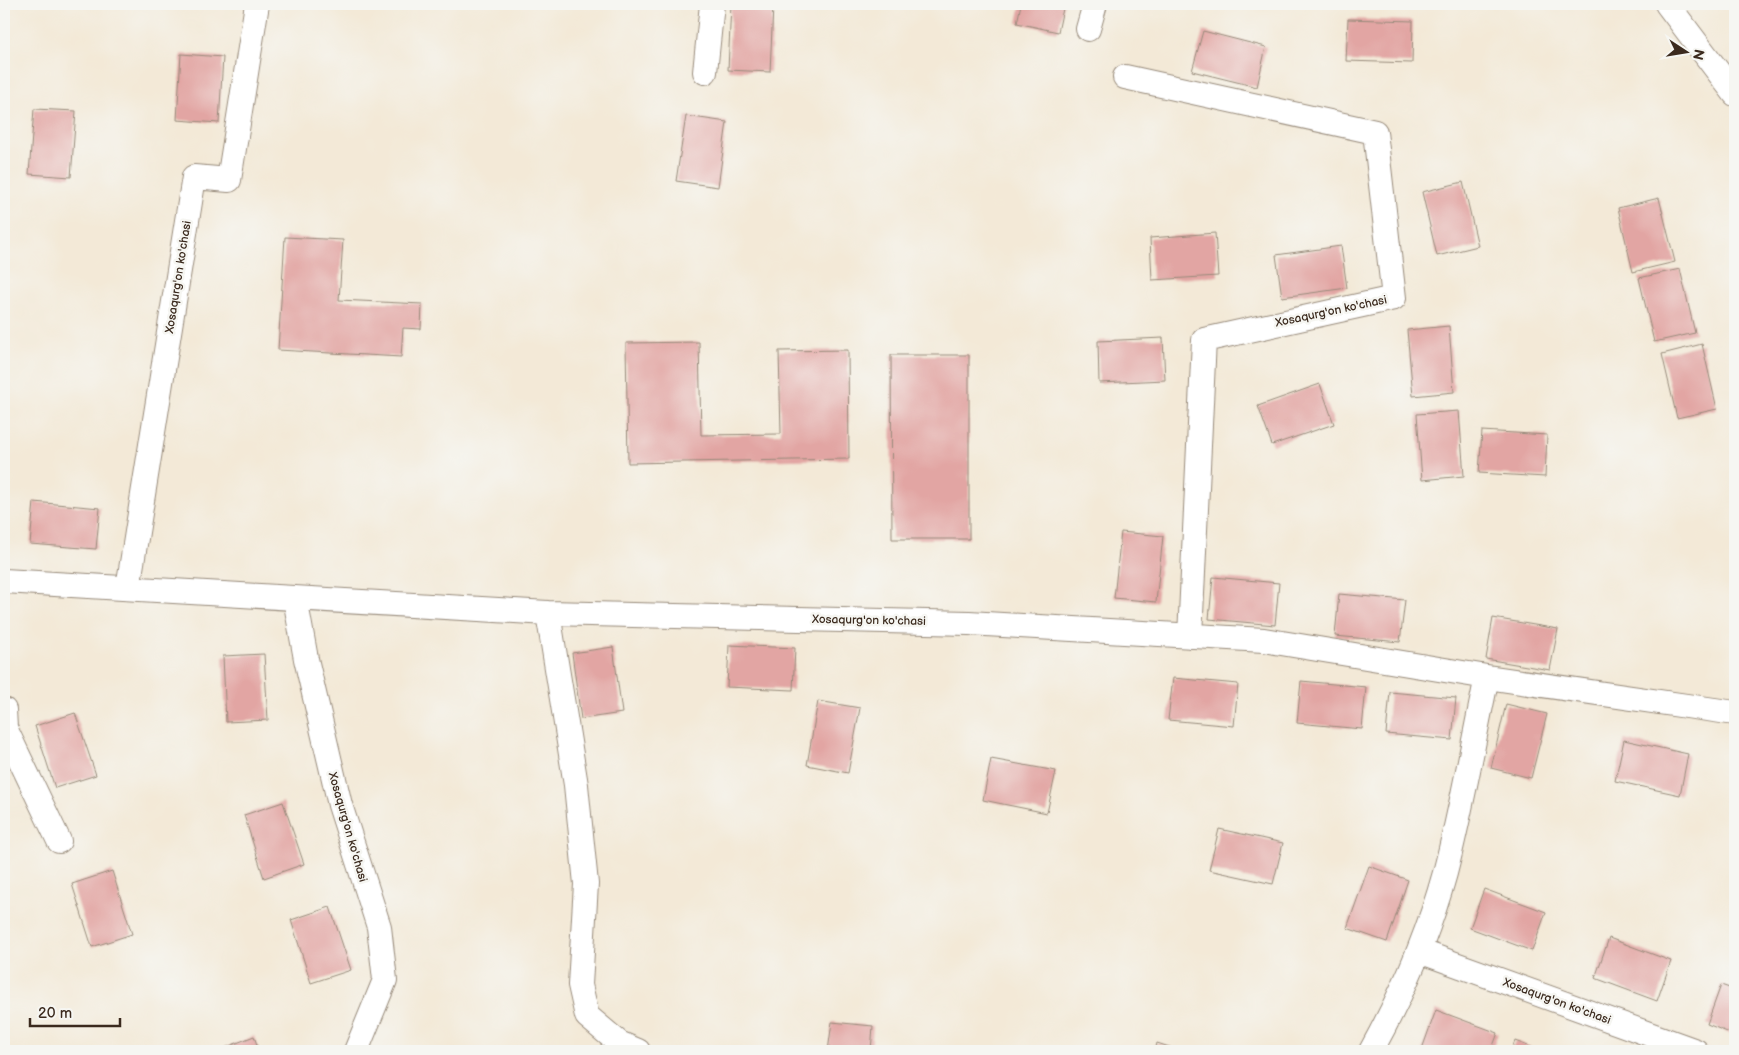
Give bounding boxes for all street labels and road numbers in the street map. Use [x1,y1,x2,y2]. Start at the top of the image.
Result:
street label: Xosaqurg'on ko'chasi [162,220,195,335]
street label: Xosaqurg'on ko'chasi [1273,292,1388,331]
street label: Xosaqurg'on ko'chasi [811,612,926,629]
street label: Xosaqurg'on ko'chasi [324,769,370,884]
street label: Xosaqurg'on ko'chasi [1500,975,1613,1028]

